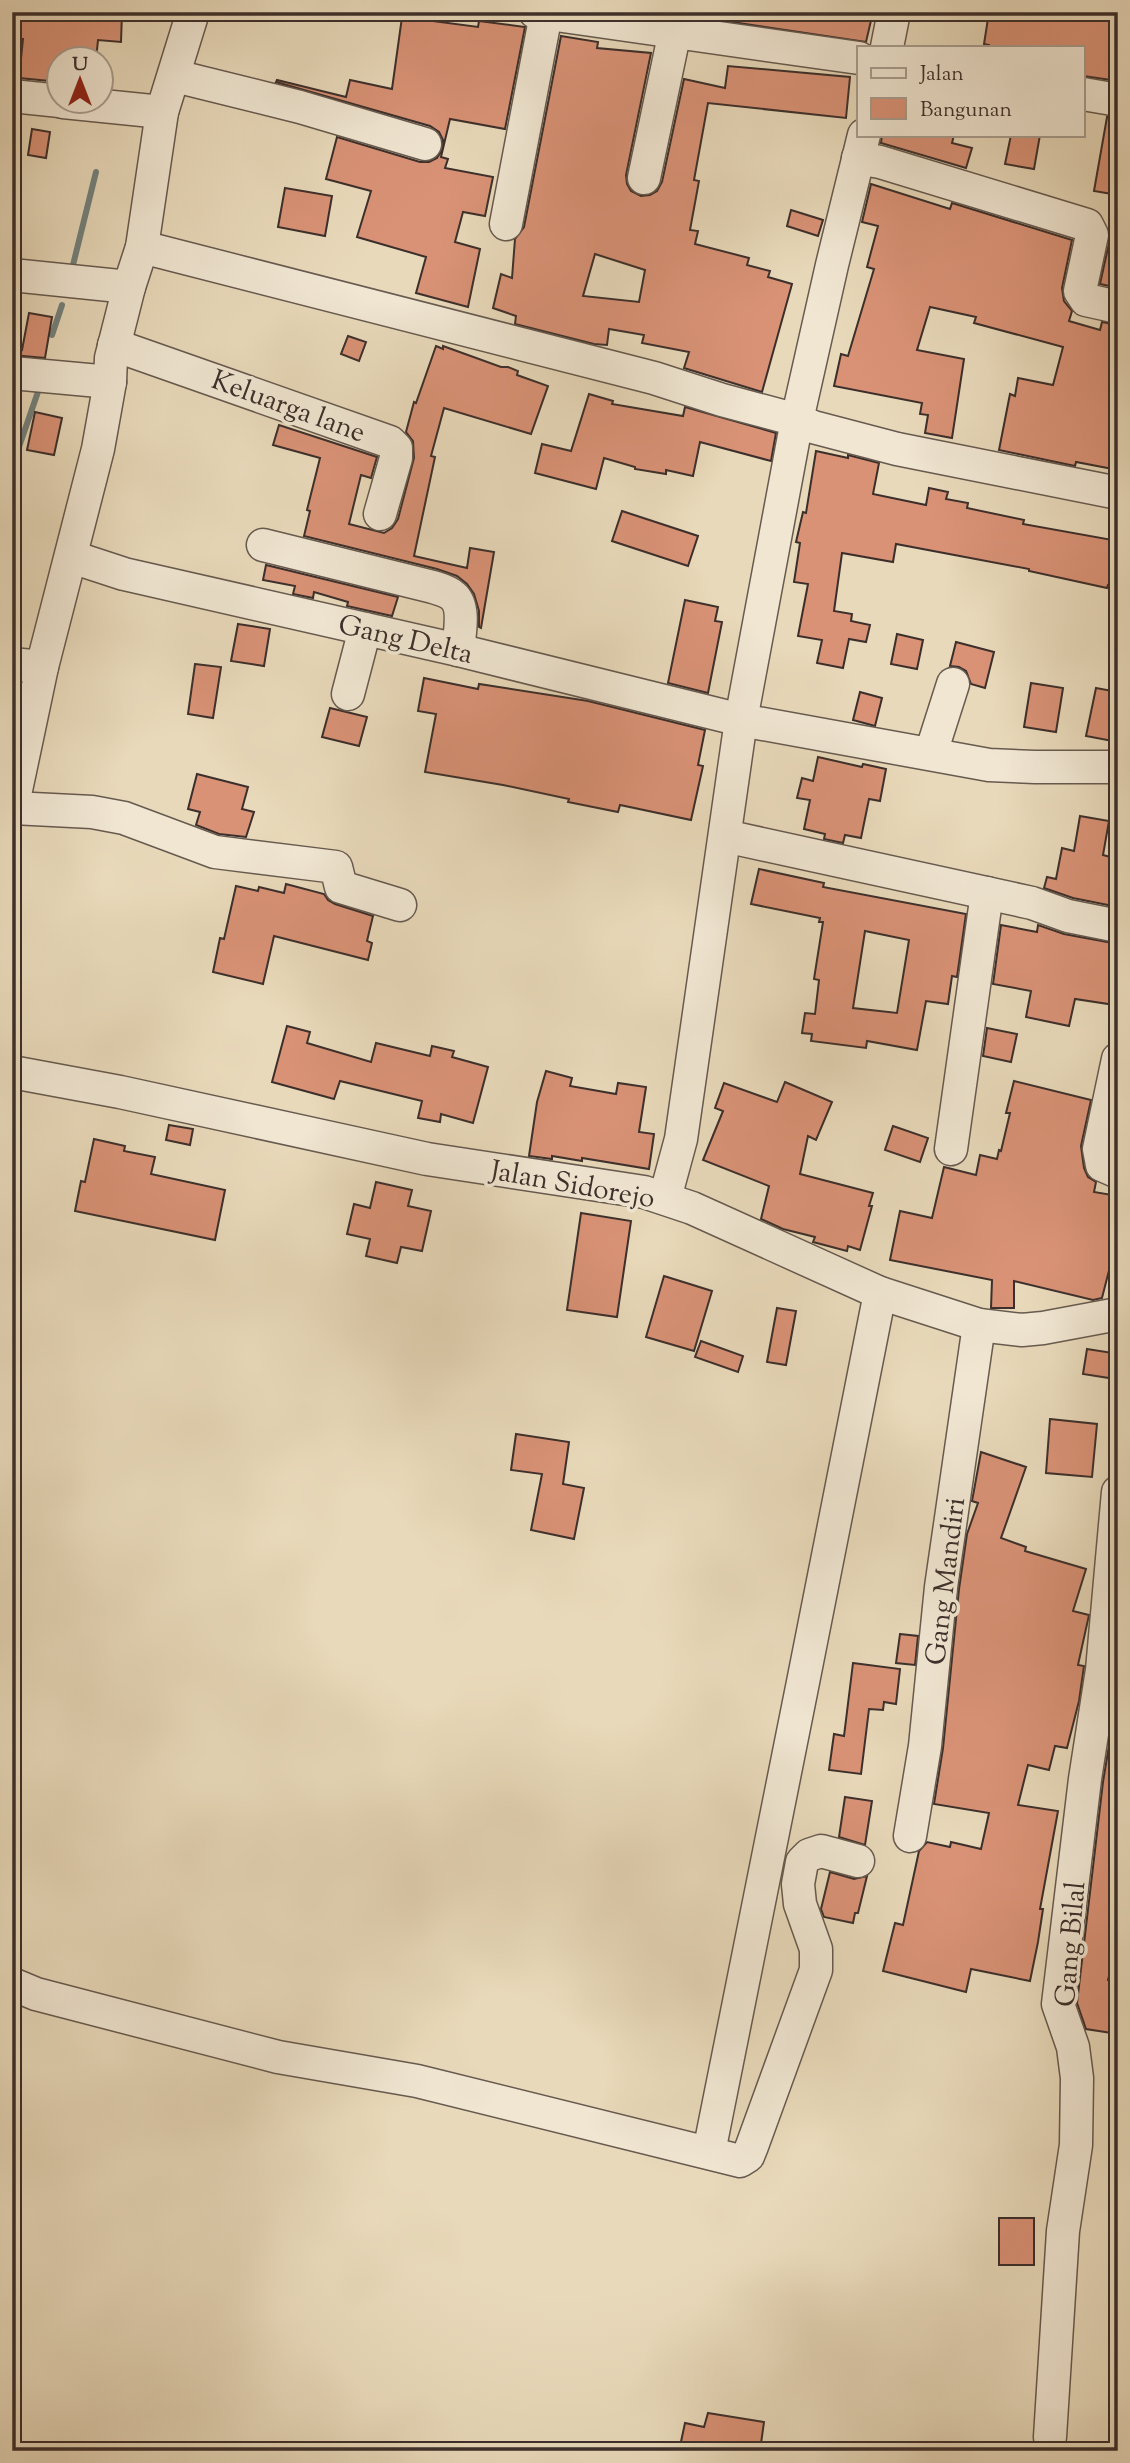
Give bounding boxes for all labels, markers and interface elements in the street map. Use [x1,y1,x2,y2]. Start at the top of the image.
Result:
north arrow [46,46,116,116]
legend [857,46,1084,136]
text: U [72,52,88,79]
text: Jalan [919,60,964,90]
text: Bangunan [920,96,1012,126]
street label: Keluarga lane [205,361,371,454]
street label: Gang Delta [334,606,477,676]
street label: Jalan Sidorejo [485,1151,658,1220]
street label: Gang Mandiri [917,1495,977,1668]
street label: Gang Bilal [1047,1880,1097,2009]

